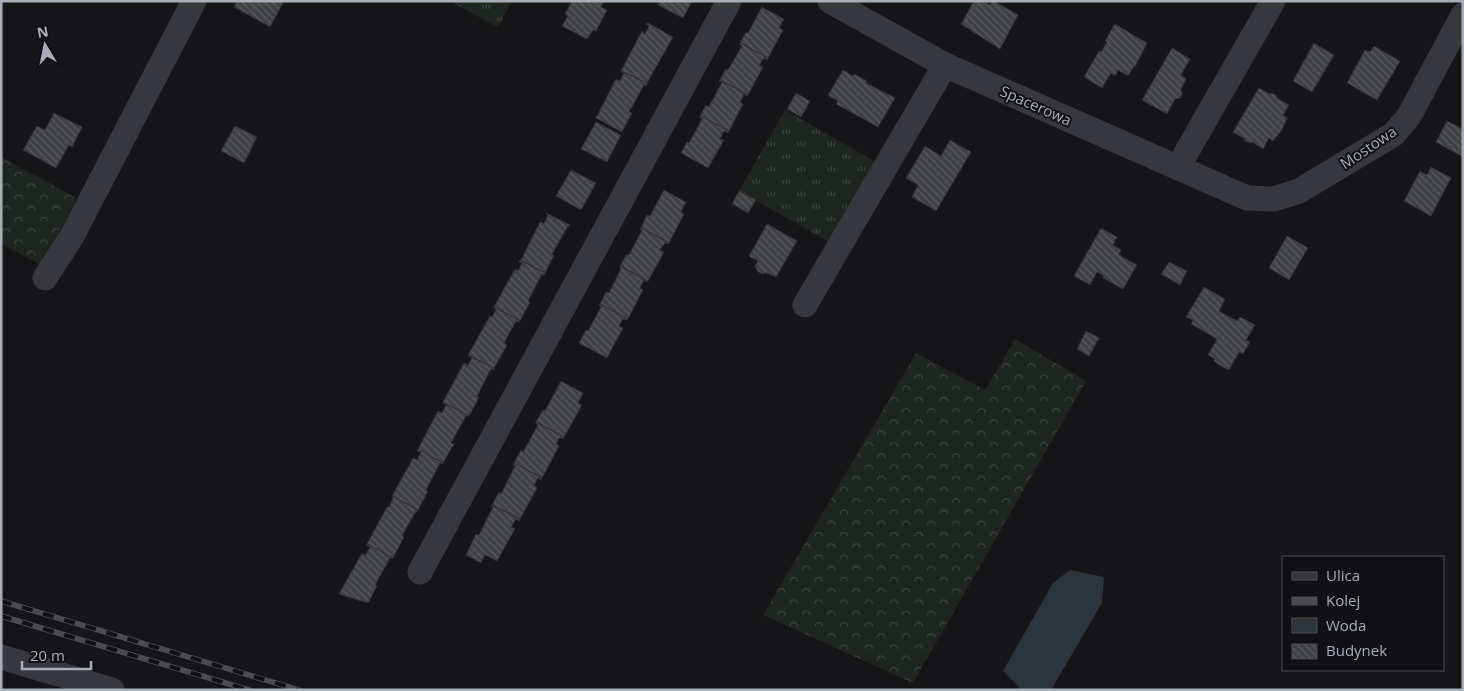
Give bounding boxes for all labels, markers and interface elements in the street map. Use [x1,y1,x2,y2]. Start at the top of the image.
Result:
north arrow [20,20,70,70]
text: N [35,21,50,42]
street label: Spacerowa [997,80,1075,130]
street label: Mostowa [1336,121,1400,173]
legend [1282,556,1444,671]
text: Ulica [1326,565,1360,585]
text: Kolej [1326,590,1360,610]
text: Woda [1326,615,1366,635]
scale bar [22,638,91,670]
text: Budynek [1326,640,1387,660]
text: 20 m [30,645,65,665]

